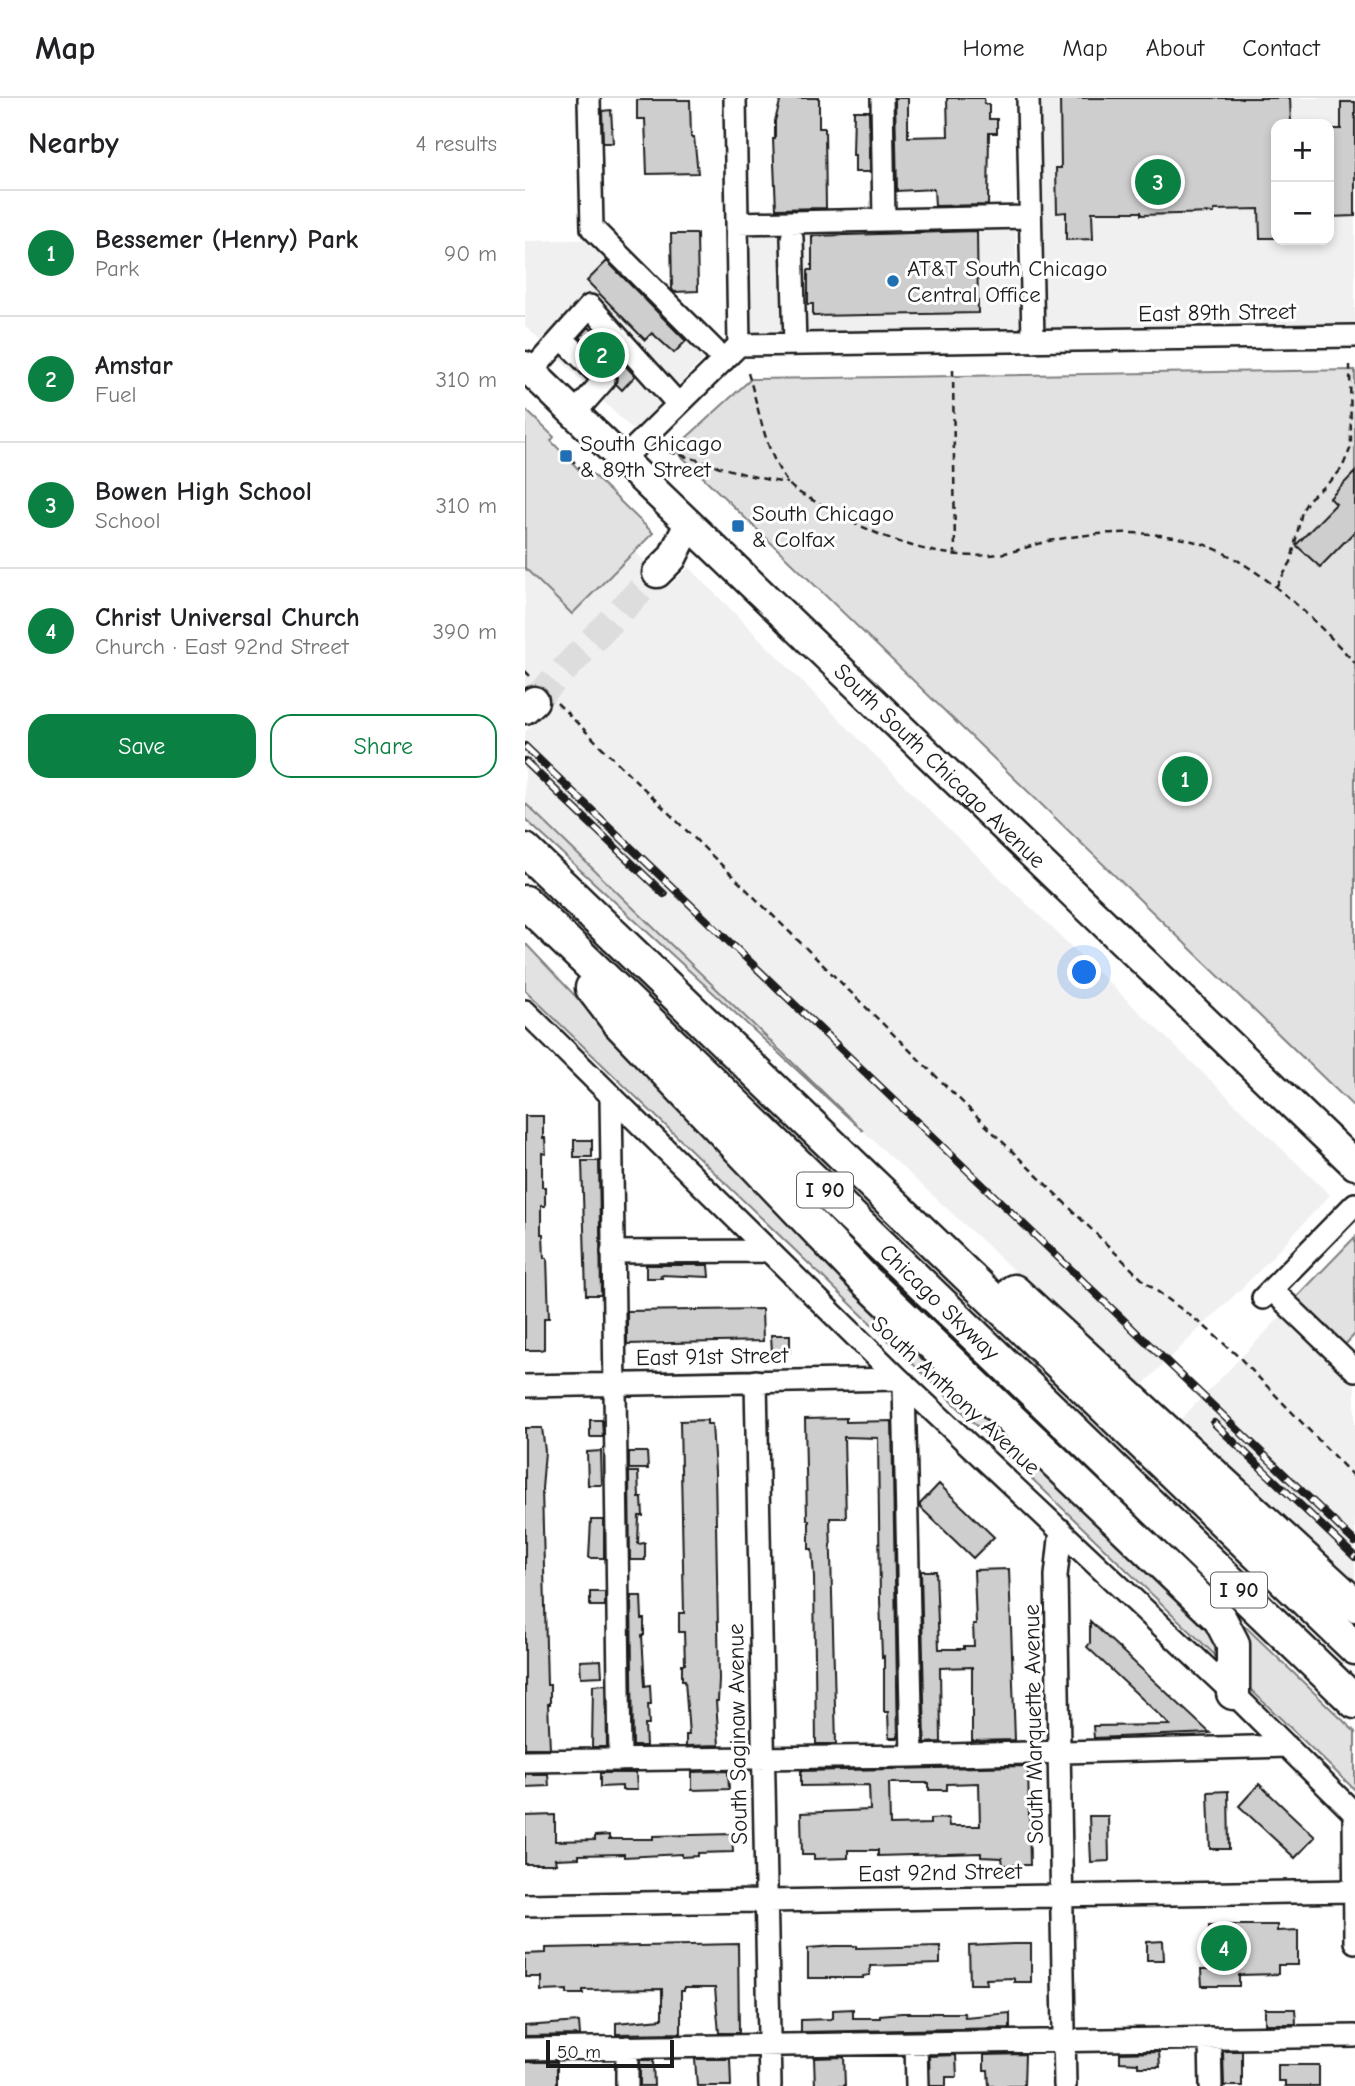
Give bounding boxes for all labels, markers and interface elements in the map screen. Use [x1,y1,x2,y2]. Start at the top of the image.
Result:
text: Map [35,29,96,67]
text: Home [963,34,1024,62]
text: Map [1062,34,1108,62]
text: About [1146,34,1204,62]
text: Contact [1242,34,1320,62]
map controls [1271,119,1334,245]
button: + [1271,119,1334,182]
text: Nearby [28,126,119,161]
text: 4 results [415,130,497,157]
pin: 3 [1135,156,1181,208]
button: − [1271,182,1334,245]
text: Bessemer (Henry) Park [95,225,358,255]
text: 1 [46,240,56,267]
text: 90 m [444,240,497,267]
text: Park [95,255,139,282]
place label: AT&T South Chicago Central Office [907,255,1107,308]
marker: AT&T South Chicago Central Office [885,273,901,289]
street label: East 89th Street [1138,298,1298,327]
pin: 2 [579,329,625,381]
text: Amstar [95,351,173,381]
text: 2 [45,366,57,393]
text: 310 m [436,366,497,393]
text: Fuel [95,381,137,408]
place label: South Chicago & 89th Street [580,430,722,483]
marker: South Chicago & 89th Street [558,448,574,464]
text: Bowen High School [95,477,312,507]
text: 3 [45,492,57,519]
text: 310 m [436,492,497,519]
place label: South Chicago & Colfax [752,500,894,553]
text: School [95,507,160,534]
marker: South Chicago & Colfax [730,518,746,534]
text: Christ Universal Church [95,603,360,633]
text: 4 [46,618,56,645]
text: 390 m [432,618,497,645]
text: Church · East 92nd Street [95,633,348,660]
street label: South South Chicago Avenue [828,658,1051,874]
button: Save [28,714,256,778]
button: Share [270,714,497,778]
pin: 1 [1162,753,1208,805]
your location [1067,955,1101,989]
road number: I 90 [797,1172,853,1208]
street label: Chicago Skyway [874,1238,1006,1367]
street label: South Anthony Avenue [866,1310,1046,1481]
street label: East 91st Street [636,1342,790,1371]
road number: I 90 [1211,1572,1267,1608]
street label: South Marquette Avenue [1018,1604,1049,1844]
street label: South Saginaw Avenue [722,1623,753,1845]
street label: East 92nd Street [858,1858,1024,1887]
pin: 4 [1201,1922,1247,1974]
scale bar [546,2037,674,2069]
text: 50 m [557,2041,601,2063]

